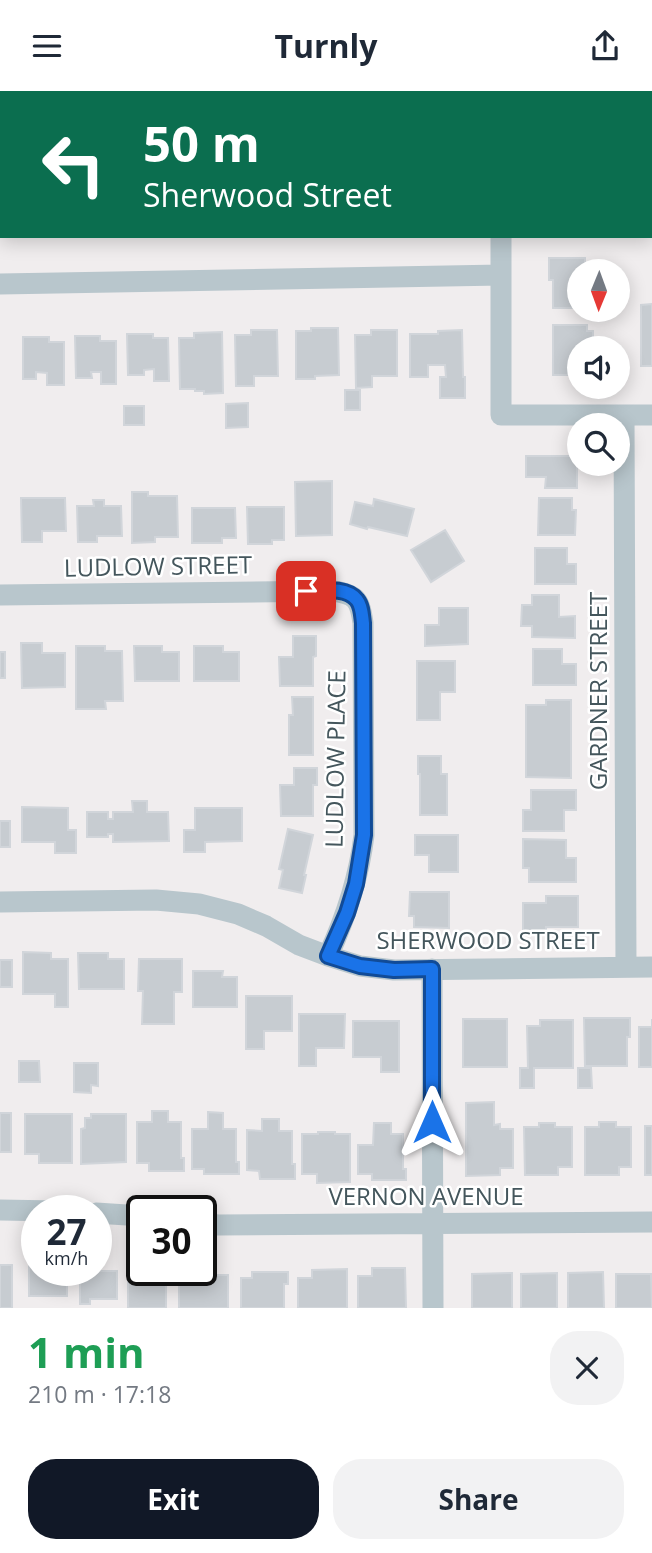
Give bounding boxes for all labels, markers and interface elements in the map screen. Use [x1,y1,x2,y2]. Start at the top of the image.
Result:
text: Turnly [274,24,378,67]
icon: menu [28,27,66,65]
icon: share [586,27,624,65]
text: 50 m [143,110,260,176]
icon: left [28,119,119,210]
text: Sherwood Street [143,173,392,216]
north arrow [567,259,630,322]
map controls [567,259,630,476]
button: sound [567,336,630,399]
button: search [567,413,630,476]
street label: LUDLOW STREET [64,547,252,584]
pin [276,561,336,621]
icon: arrive [287,572,325,610]
street label: GARDNER STREET [581,592,614,790]
street label: LUDLOW PLACE [316,670,353,848]
street label: SHERWOOD STREET [376,923,600,956]
position arrow [395,1085,469,1159]
street label: VERNON AVENUE [328,1179,524,1212]
speed limit sign: 30 [126,1195,217,1286]
text: 27 [46,1208,87,1255]
text: km/h [45,1246,88,1270]
text: 1 min [28,1323,145,1380]
button: close [550,1331,624,1405]
text: 210 m · 17:18 [28,1378,171,1410]
button: Exit [28,1459,319,1539]
button: Share [333,1459,624,1539]

